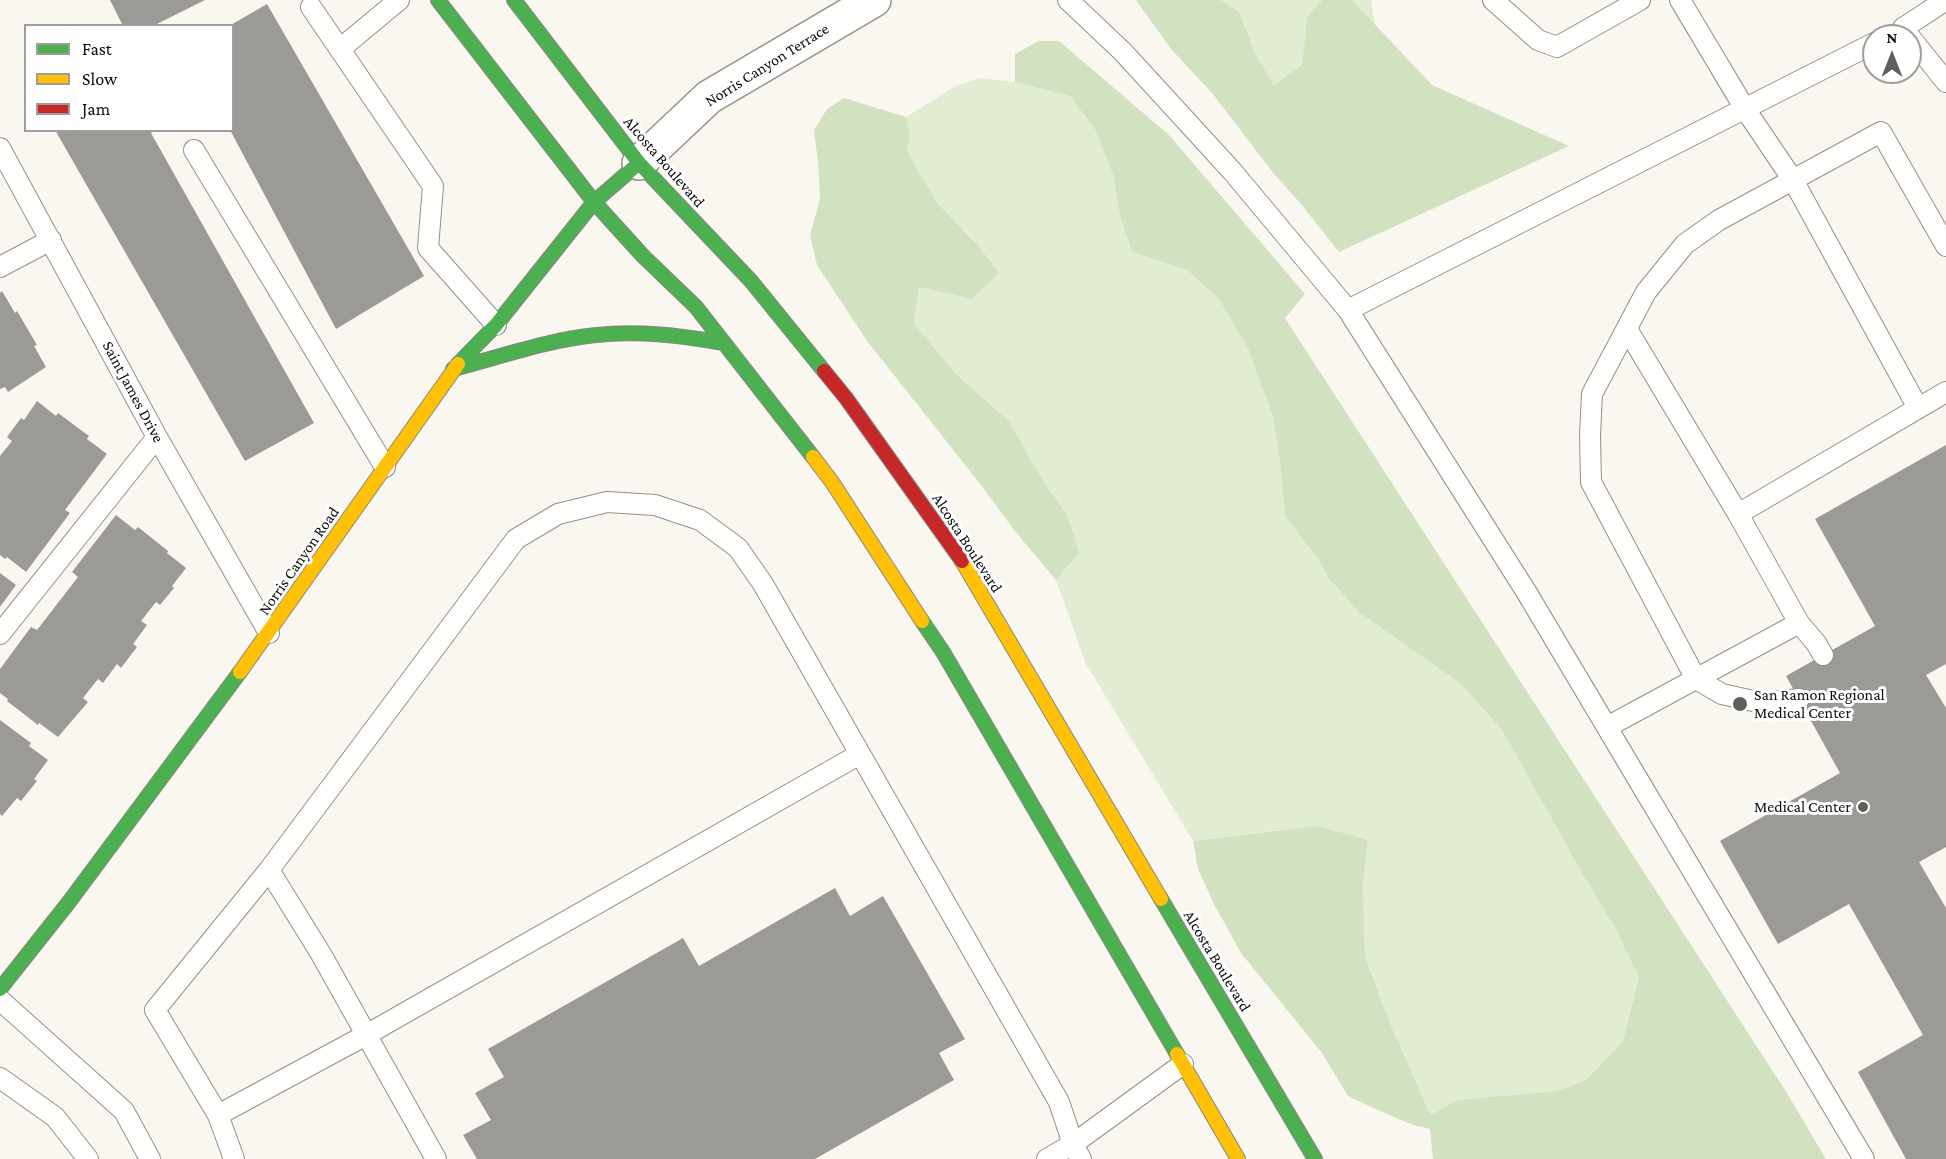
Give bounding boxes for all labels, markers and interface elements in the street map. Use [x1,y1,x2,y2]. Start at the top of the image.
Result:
street label: Norris Canyon Terrace [702,19,832,111]
legend [24,24,234,132]
north arrow [1862,24,1922,84]
text: N [1887,29,1897,46]
text: Fast [82,39,112,59]
text: Slow [82,69,117,89]
text: Jam [82,99,110,119]
street label: Alcosta Boulevard [619,112,709,212]
street label: Saint James Drive [98,338,168,446]
street label: Alcosta Boulevard [928,490,1006,596]
street label: Norris Canyon Road [255,503,343,619]
place label: San Ramon Regional Medical Center [1754,685,1885,723]
marker: San Ramon Regional Medical Center [1731,695,1749,713]
place label: Medical Center [1754,797,1851,817]
marker: Medical Center [1856,800,1870,814]
street label: Alcosta Boulevard [1179,907,1255,1015]

